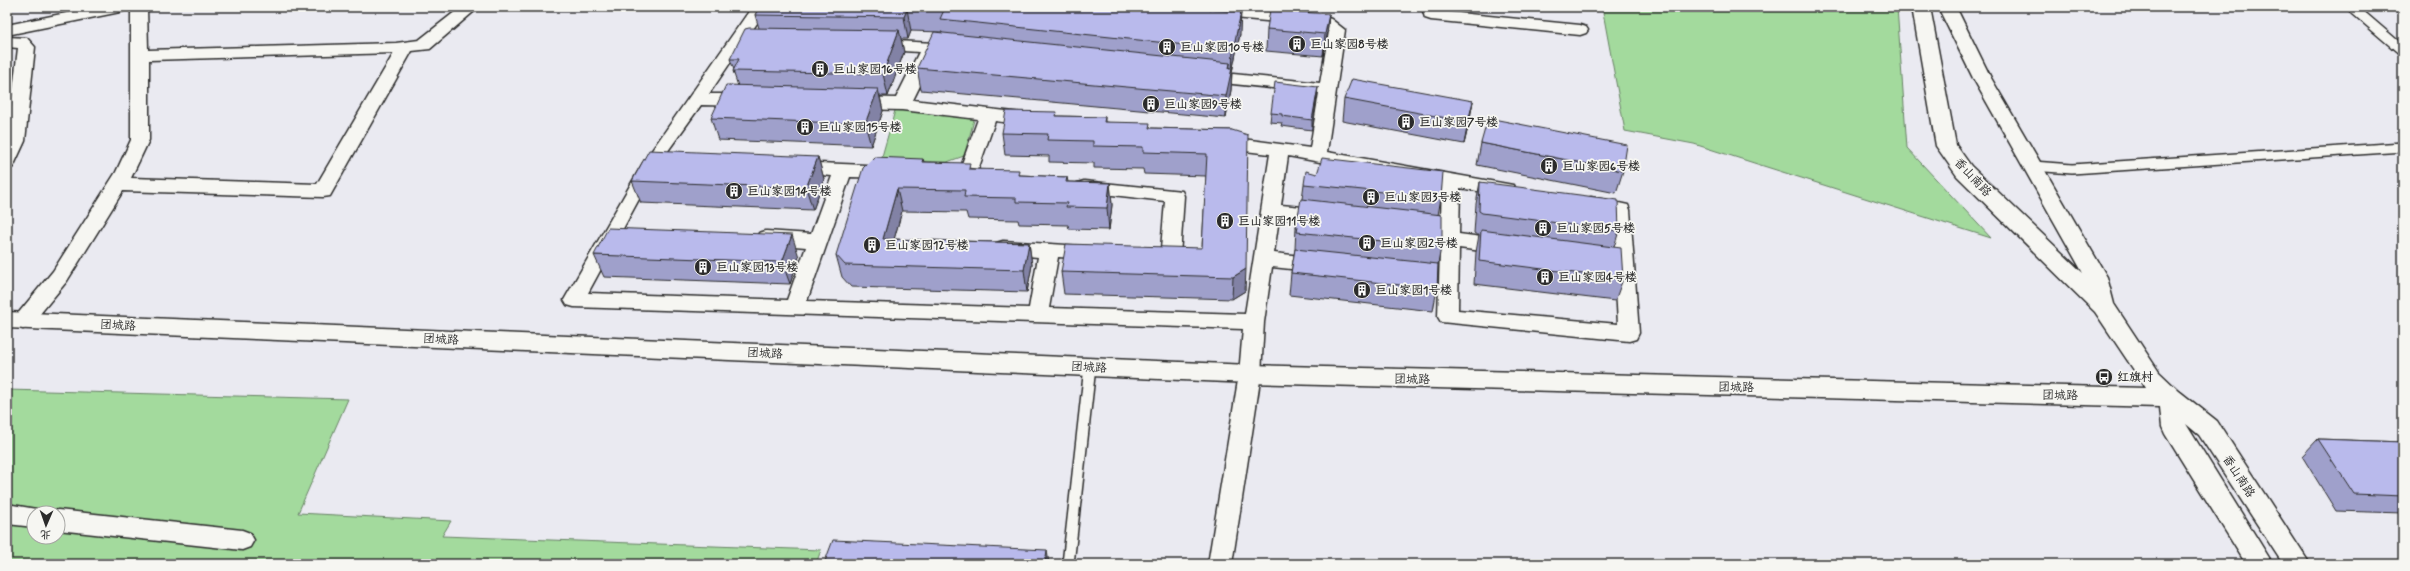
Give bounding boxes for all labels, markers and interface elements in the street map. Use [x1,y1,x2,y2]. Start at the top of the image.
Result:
building icon: 巨山家园8号楼 [1287,34,1307,54]
building icon: 巨山家园10号楼 [1157,37,1177,57]
place label: 巨山家园8号楼 [1310,37,1389,53]
place label: 巨山家园10号楼 [1180,40,1264,56]
building icon: 巨山家园16号楼 [810,59,830,79]
place label: 巨山家园16号楼 [833,62,917,78]
building icon: 巨山家园9号楼 [1141,94,1161,114]
place label: 巨山家园9号楼 [1164,97,1242,113]
building icon: 巨山家园7号楼 [1396,112,1416,132]
place label: 巨山家园7号楼 [1419,115,1498,131]
building icon: 巨山家园15号楼 [795,117,815,137]
place label: 巨山家园15号楼 [818,120,902,136]
street label: 香山南路 [1950,155,1994,201]
building icon: 巨山家园6号楼 [1539,156,1559,176]
place label: 巨山家园6号楼 [1562,159,1640,175]
building icon: 巨山家园14号楼 [724,181,744,201]
place label: 巨山家园14号楼 [747,184,832,200]
building icon: 巨山家园3号楼 [1361,187,1381,207]
place label: 巨山家园3号楼 [1384,190,1461,206]
building icon: 巨山家园11号楼 [1215,211,1235,231]
place label: 巨山家园11号楼 [1238,214,1321,230]
building icon: 巨山家园5号楼 [1533,218,1553,238]
place label: 巨山家园5号楼 [1556,221,1635,237]
building icon: 巨山家园2号楼 [1357,233,1377,253]
building icon: 巨山家园12号楼 [862,235,882,255]
place label: 巨山家园2号楼 [1380,236,1458,252]
place label: 巨山家园12号楼 [885,238,969,254]
building icon: 巨山家园13号楼 [693,257,713,277]
place label: 巨山家园13号楼 [716,260,798,276]
building icon: 巨山家园4号楼 [1535,267,1555,287]
place label: 巨山家园4号楼 [1558,270,1637,286]
building icon: 巨山家园1号楼 [1352,280,1372,300]
place label: 巨山家园1号楼 [1375,283,1452,299]
street label: 团城路 [100,317,136,335]
street label: 团城路 [423,331,459,349]
street label: 团城路 [747,345,783,363]
street label: 团城路 [1071,359,1107,377]
bus stop icon: 红旗村 [2094,367,2114,387]
place label: 红旗村 [2117,370,2153,386]
street label: 团城路 [1394,372,1430,388]
street label: 团城路 [1718,380,1754,396]
street label: 团城路 [2042,388,2078,404]
street label: 香山南路 [2218,452,2258,501]
north arrow [26,505,66,545]
text: 北 [40,527,51,541]

